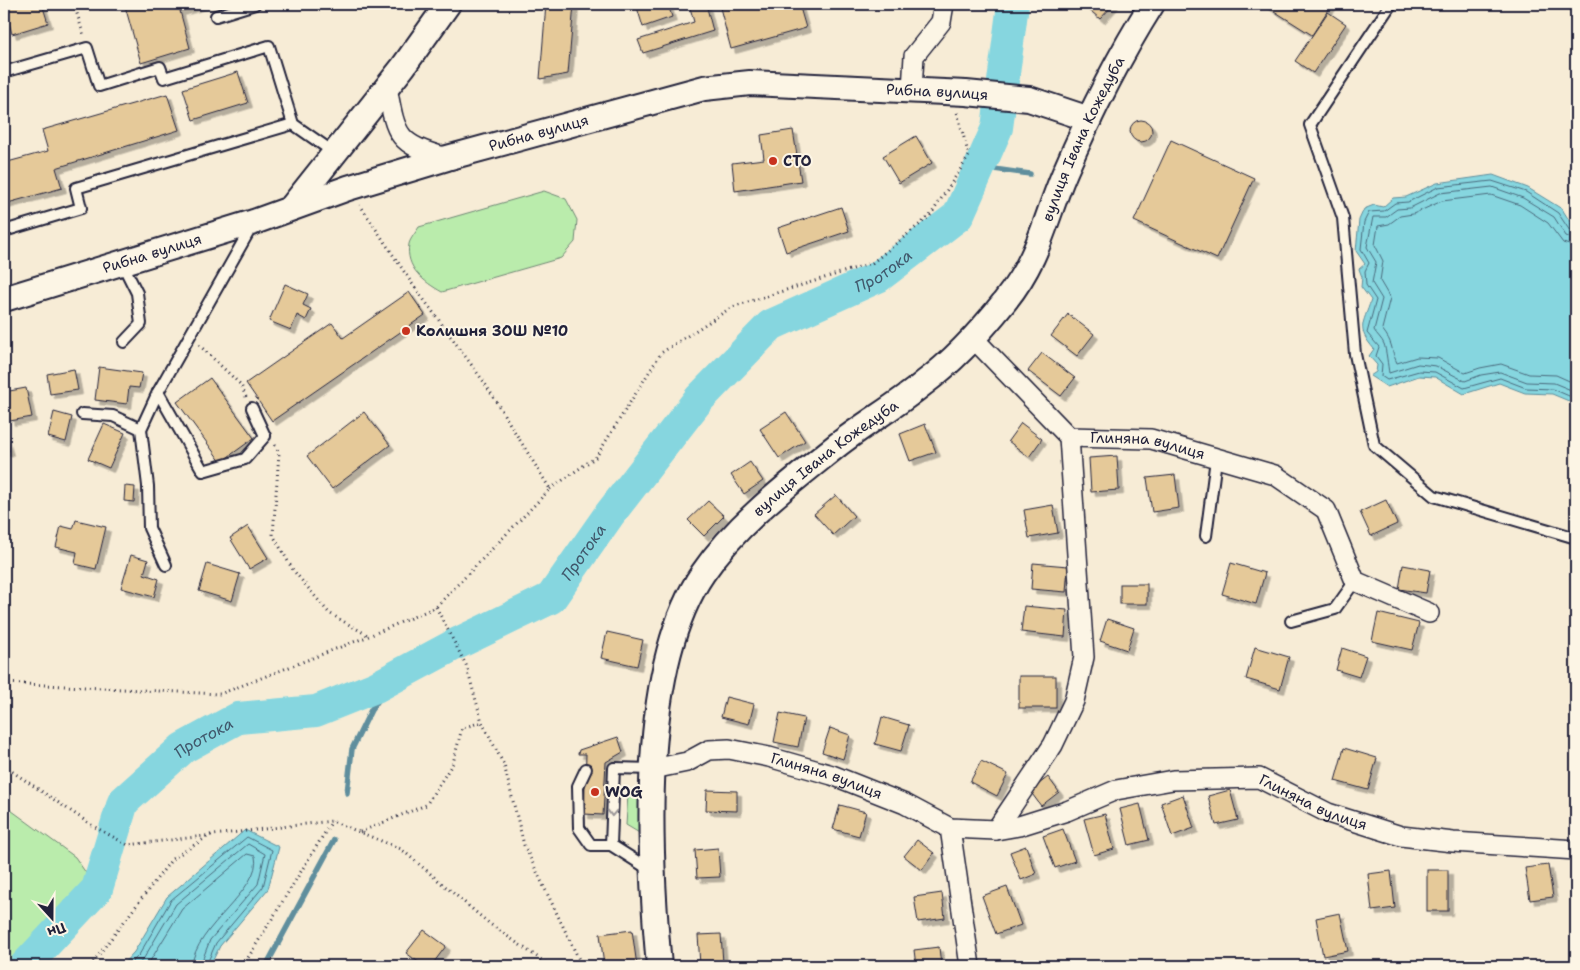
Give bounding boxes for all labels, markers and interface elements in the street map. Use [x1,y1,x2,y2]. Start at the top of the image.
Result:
street label: вулиця Івана Кожедуба [1037,52,1130,224]
street label: Рибна вулиця [886,79,989,105]
street label: Рибна вулиця [487,110,591,156]
place label: СТО [783,151,811,171]
marker: СТО [767,155,779,167]
street label: Рибна вулиця [100,229,204,278]
water label: Протока [851,244,916,297]
place label: Колишня ЗОШ №10 [416,321,568,341]
marker: Колишня ЗОШ №10 [400,325,412,337]
street label: вулиця Івана Кожедуба [749,395,903,521]
street label: Глиняна вулиця [1090,428,1207,464]
water label: Протока [556,519,610,585]
water label: Протока [169,712,237,762]
street label: Глиняна вулиця [768,748,885,804]
street label: Глиняна вулиця [1256,770,1370,835]
place label: WOG [605,782,643,802]
marker: WOG [589,786,601,798]
one-way arrow [607,809,618,817]
north arrow [28,892,78,942]
text: Пн [45,918,69,942]

